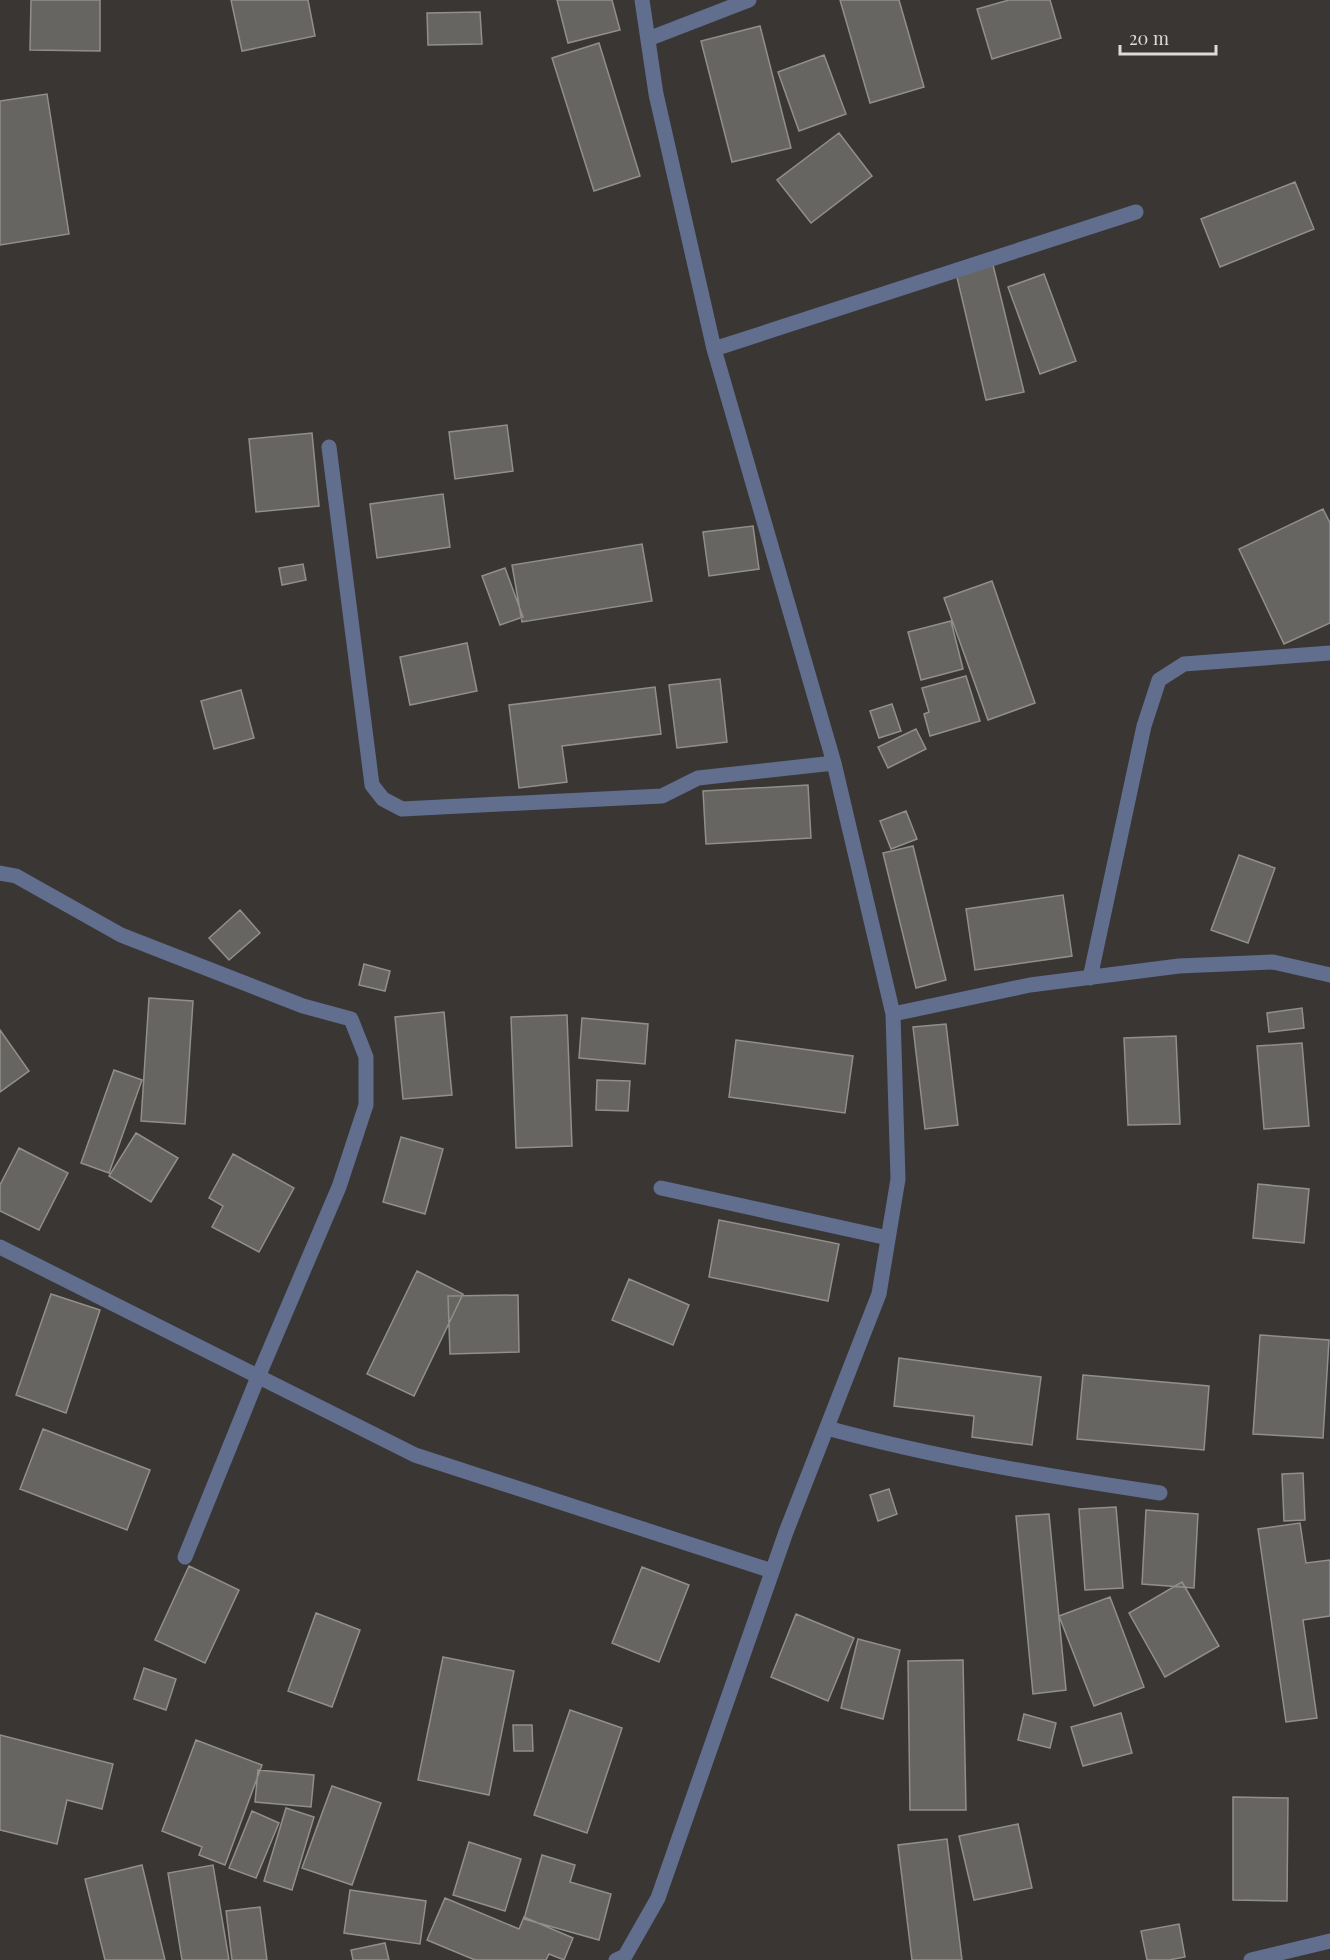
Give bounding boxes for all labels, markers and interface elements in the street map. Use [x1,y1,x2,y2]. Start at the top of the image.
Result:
scale bar [1120,18,1216,56]
text: 20 m [1129,26,1169,50]

